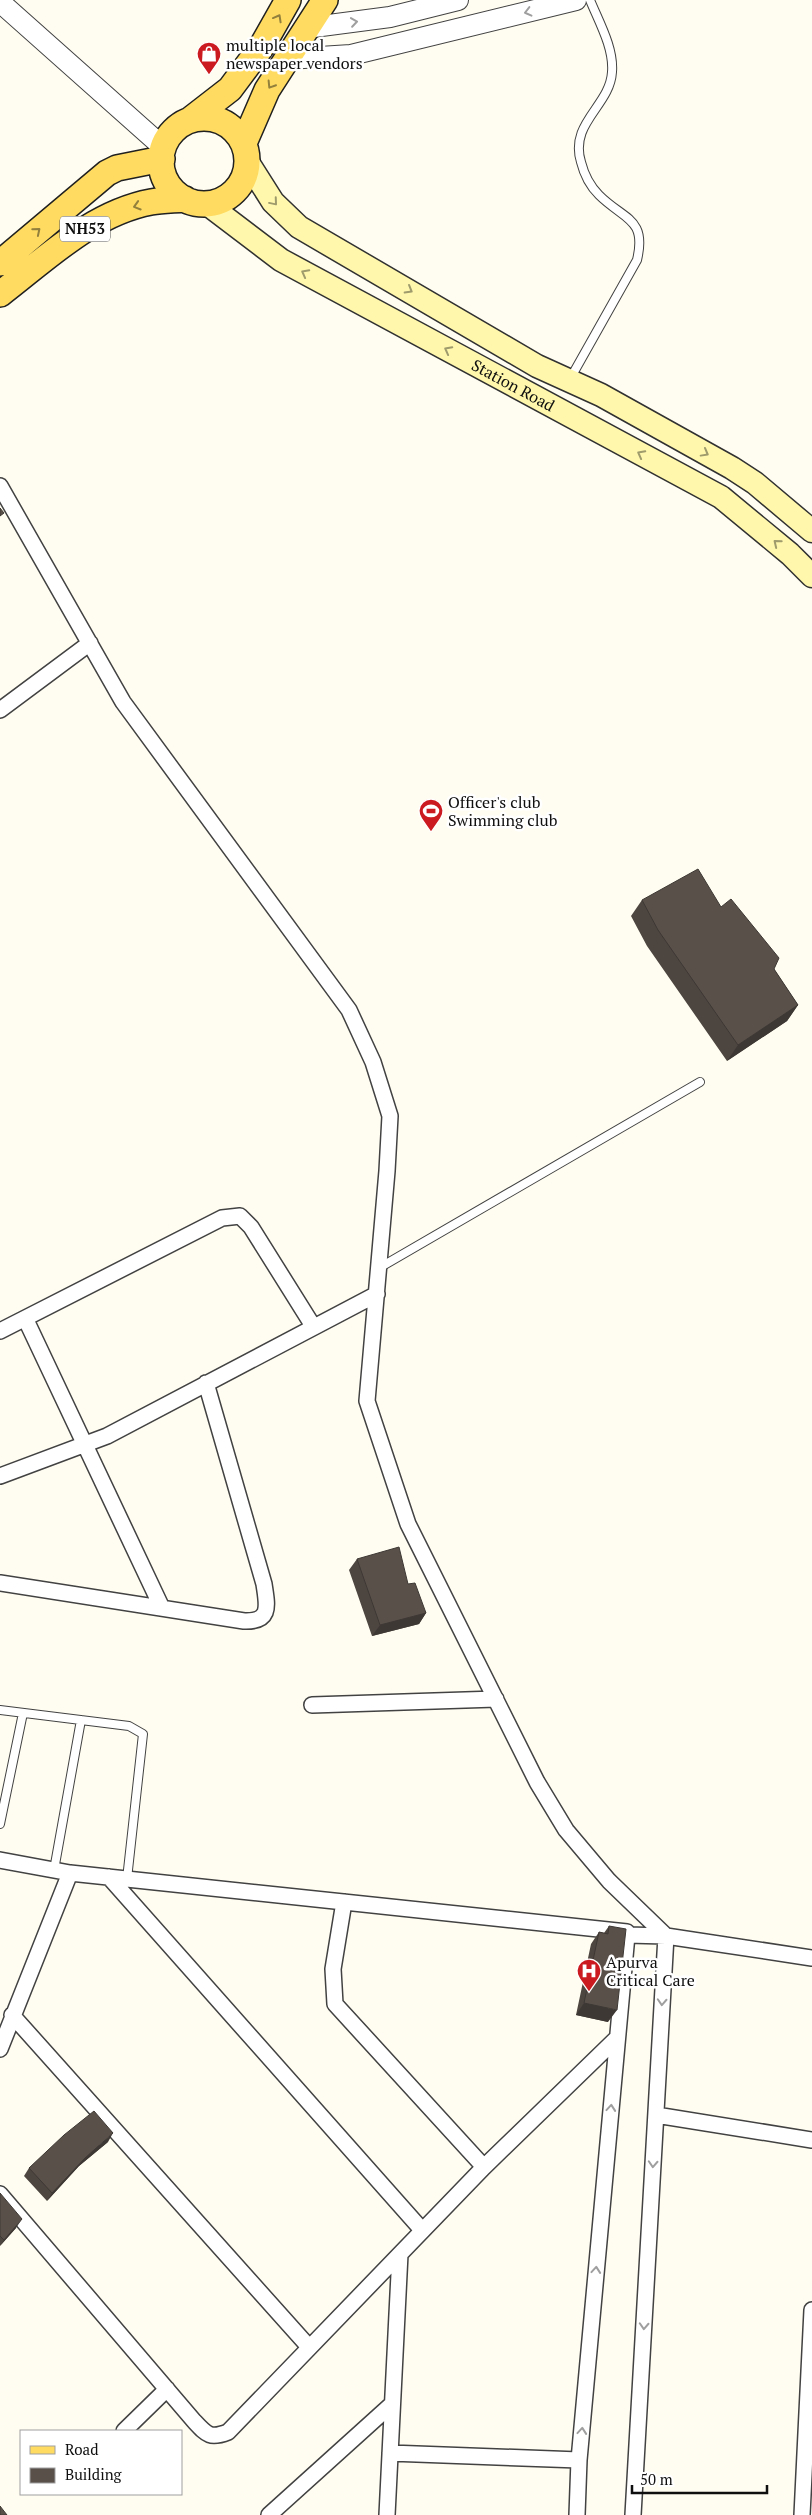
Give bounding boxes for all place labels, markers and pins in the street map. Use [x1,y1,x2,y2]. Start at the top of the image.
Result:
place label: multiple local newspaper vendors [226,34,363,74]
shop icon: multiple local newspaper vendors [196,41,222,75]
place label: Officer's club Swimming club [448,791,558,831]
sports icon: Officer's club Swimming club [418,798,444,832]
place label: Apurva Critical Care [606,1951,695,1991]
hospital icon: Apurva Critical Care [576,1958,602,1992]

